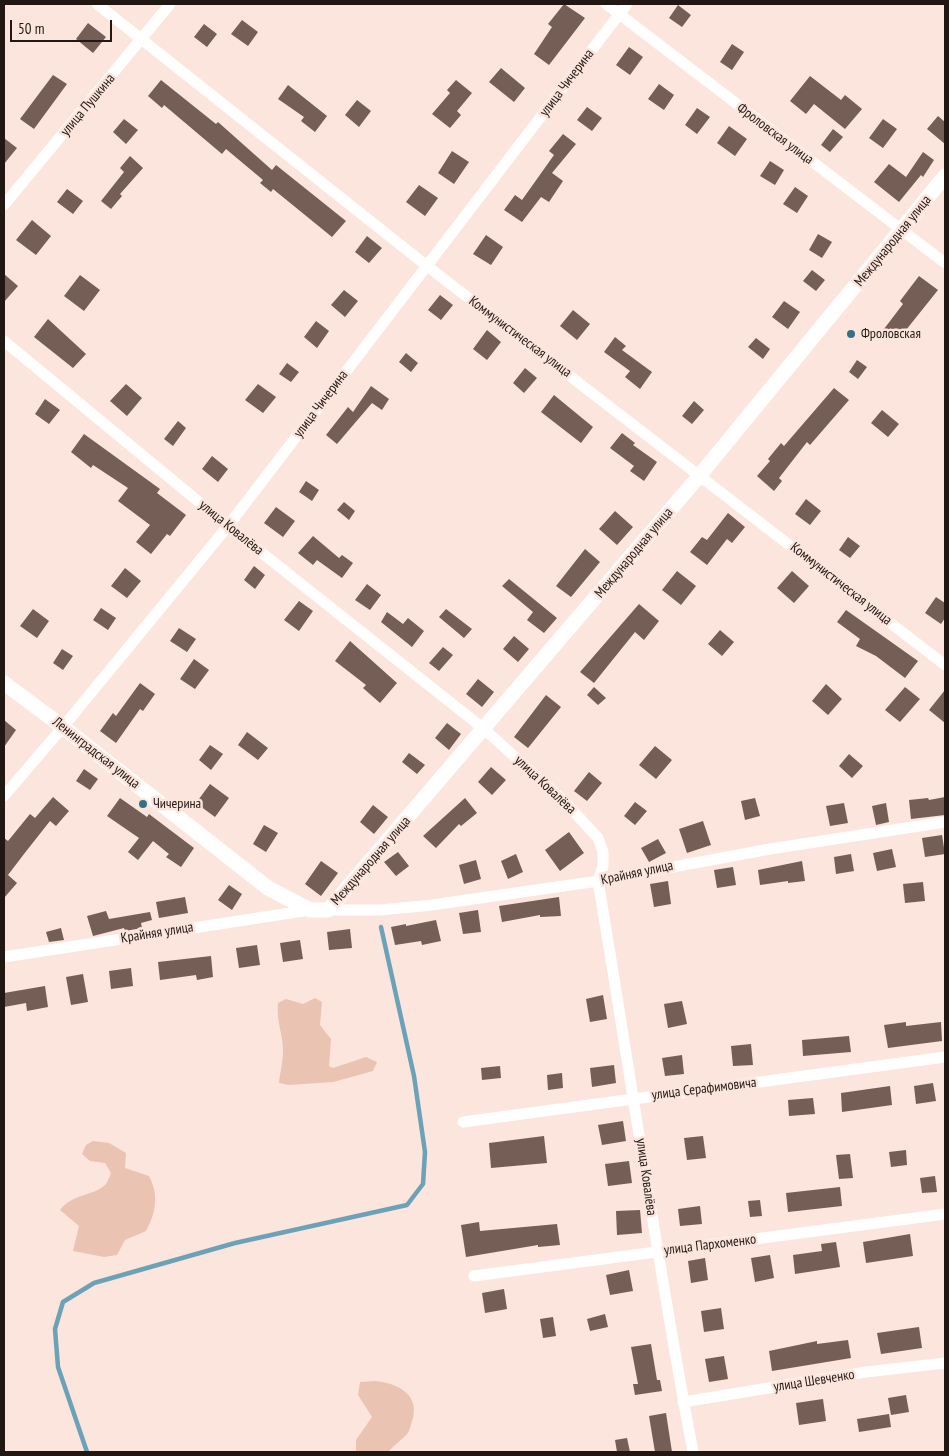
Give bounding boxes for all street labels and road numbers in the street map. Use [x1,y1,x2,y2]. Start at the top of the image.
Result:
street label: улица Чичерина [536,46,598,120]
street label: улица Пушкина [57,71,119,139]
street label: Фроловская улица [733,100,817,168]
street label: Международная улица [851,192,935,290]
street label: Коммунистическая улица [465,293,575,381]
street label: улица Чичерина [290,367,352,441]
street label: улица Ковалёва [195,497,267,559]
street label: Международная улица [591,504,677,602]
street label: Коммунистическая улица [787,539,895,629]
street label: Ленинградская улица [49,714,143,792]
street label: улица Ковалёва [511,752,579,818]
street label: Международная улица [328,813,414,909]
street label: Крайняя улица [599,857,675,889]
street label: Крайняя улица [119,919,195,947]
street label: улица Серафимовича [651,1074,757,1104]
street label: улица Ковалёва [632,1137,660,1217]
street label: улица Пархоменко [663,1231,757,1259]
street label: улица Шевченко [772,1366,856,1396]

